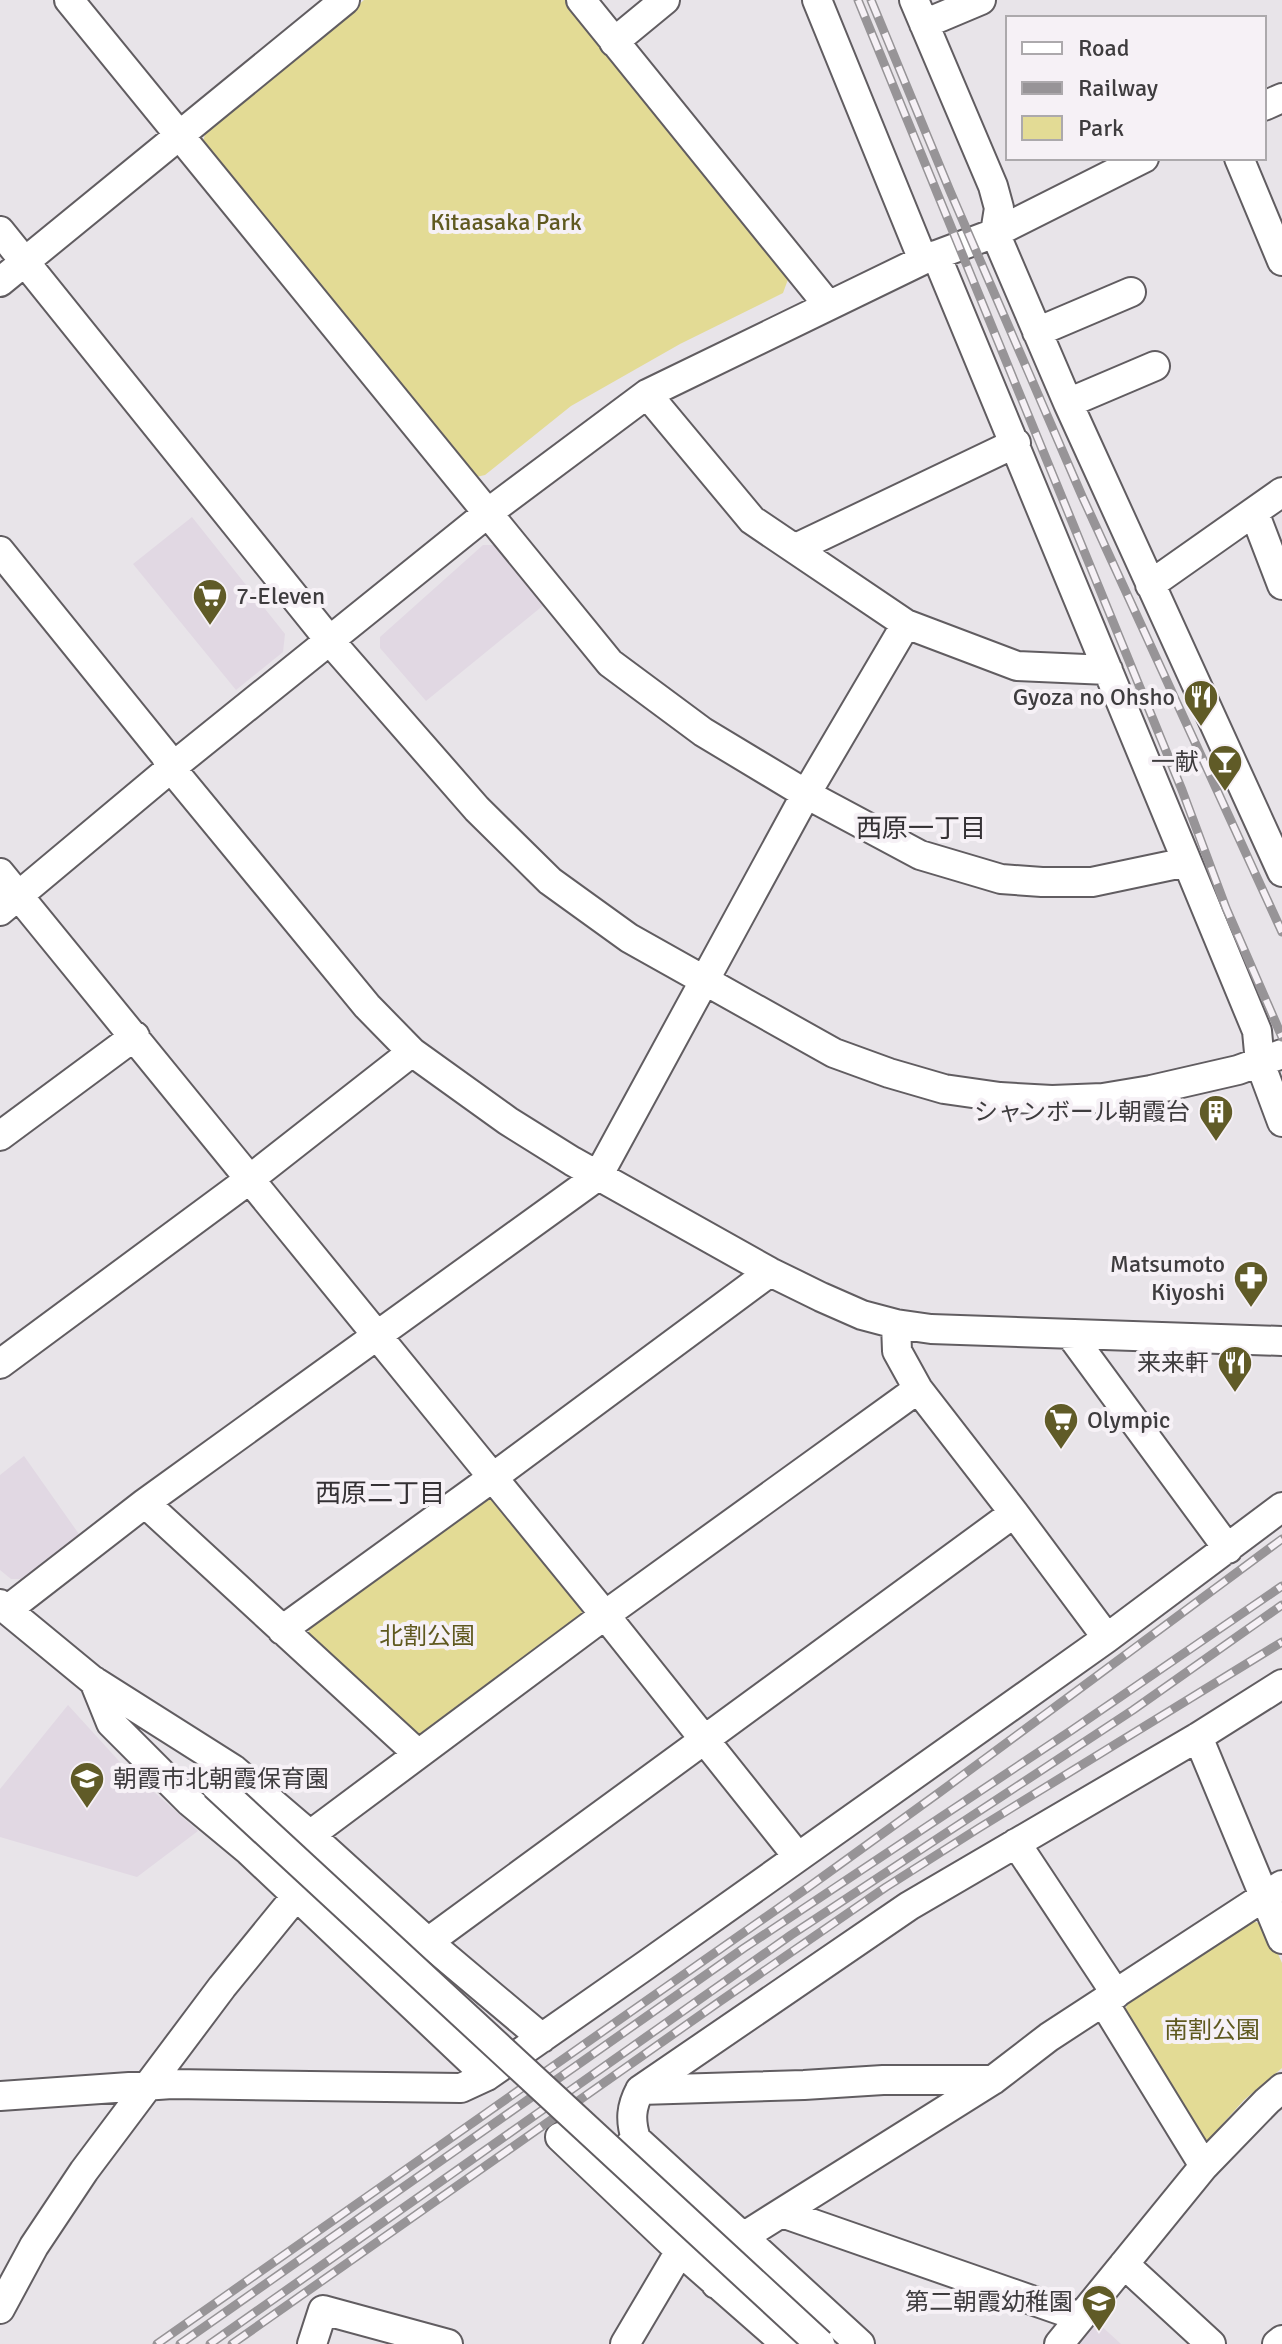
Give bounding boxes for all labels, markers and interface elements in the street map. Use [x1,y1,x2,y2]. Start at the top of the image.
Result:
legend [1006,16,1266,160]
text: Road [1078,33,1129,63]
text: Railway [1078,73,1158,103]
text: Park [1078,113,1124,143]
park label: Kitaasaka Park [430,207,582,237]
supermarket icon: 7-Eleven [191,577,229,627]
place label: 7-Eleven [236,581,325,611]
restaurant icon: Gyoza no Ohsho [1182,678,1220,728]
place label: Gyoza no Ohsho [1013,682,1175,712]
bar icon: 一献 [1206,743,1244,793]
place label: 一献 [1151,747,1199,777]
district label: 西原一丁目 [856,813,986,845]
building icon: シャンボール朝霞台 [1197,1093,1235,1143]
place label: シャンボール朝霞台 [974,1097,1190,1127]
place label: Matsumoto Kiyoshi [1110,1249,1225,1307]
pharmacy icon: Matsumoto Kiyoshi [1232,1259,1270,1309]
restaurant icon: 来来軒 [1216,1344,1254,1394]
place label: 来来軒 [1137,1348,1209,1378]
supermarket icon: Olympic [1042,1401,1080,1451]
place label: Olympic [1087,1405,1170,1435]
district label: 西原二丁目 [315,1478,445,1510]
park label: 北割公園 [379,1621,475,1651]
school or university icon: 朝霞市北朝霞保育園 [68,1760,106,1810]
place label: 朝霞市北朝霞保育園 [113,1764,329,1794]
park label: 南割公園 [1164,2015,1260,2045]
school or university icon: 第二朝霞幼稚園 [1080,2283,1118,2333]
place label: 第二朝霞幼稚園 [905,2287,1073,2317]

